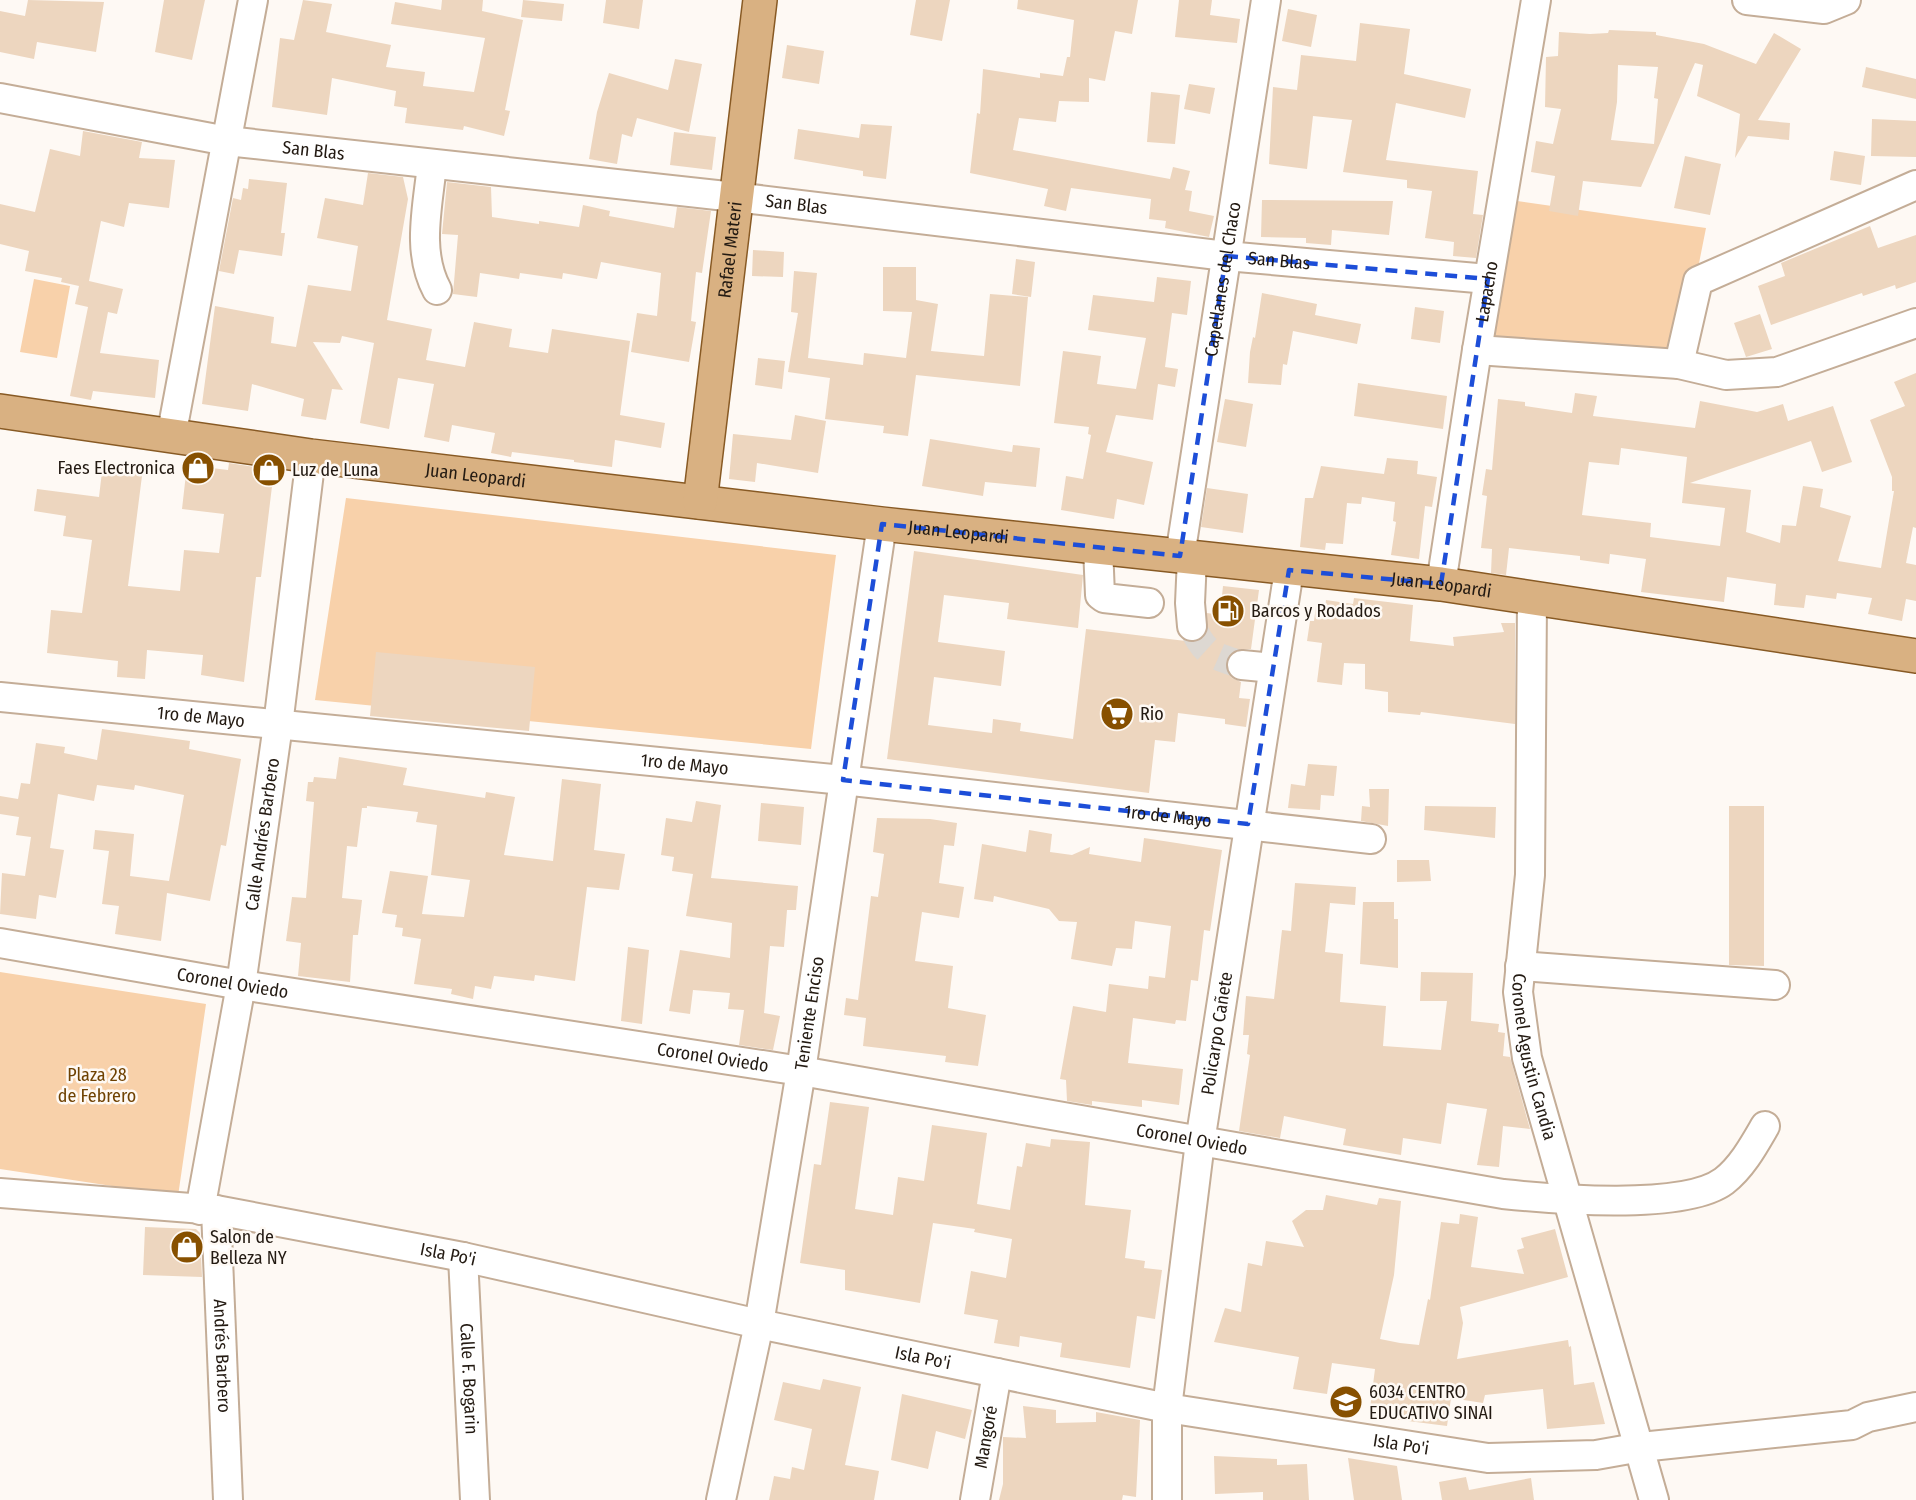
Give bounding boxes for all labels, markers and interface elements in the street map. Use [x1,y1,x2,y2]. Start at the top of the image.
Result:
street label: San Blas [281,136,346,165]
street label: San Blas [764,190,829,219]
street label: Rafael Materi [713,200,747,299]
street label: Capellanes del Chaco [1200,200,1246,358]
street label: San Blas [1247,247,1312,274]
street label: Lapacho [1471,259,1503,324]
shop icon: Faes Electronica [180,450,216,486]
shop icon: Luz de Luna [251,452,287,488]
place label: Faes Electronica [57,457,175,479]
place label: Luz de Luna [292,459,379,481]
street label: Juan Leopardi [424,459,527,493]
street label: Juan Leopardi [907,516,1010,549]
street label: Juan Leopardi [1390,568,1493,603]
fuel station icon: Barcos y Rodados [1210,593,1246,629]
place label: Barcos y Rodados [1251,600,1381,622]
supermarket icon: Rio [1099,696,1135,732]
street label: 1ro de Mayo [156,702,246,732]
place label: Rio [1140,703,1164,725]
street label: 1ro de Mayo [640,749,730,780]
street label: Calle Andrés Barbero [241,756,284,912]
street label: 1ro de Mayo [1123,800,1213,832]
street label: Teniente Enciso [790,955,829,1071]
street label: Coronel Oviedo [175,963,290,1003]
street label: Policarpo Cañete [1196,970,1237,1096]
street label: Coronel Agustin Candia [1507,972,1561,1143]
street label: Coronel Oviedo [655,1038,770,1077]
park label: Plaza 28 de Febrero [58,1064,136,1107]
street label: Coronel Oviedo [1134,1119,1249,1160]
place label: Salon de Belleza NY [210,1226,287,1269]
shop icon: Salon de Belleza NY [169,1229,205,1265]
street label: Isla Po'i [418,1238,478,1271]
street label: Andrés Barbero [209,1298,235,1413]
street label: Calle F. Bogarin [455,1323,483,1435]
street label: Isla Po'i [893,1341,953,1374]
place label: 6034 CENTRO EDUCATIVO SINAI [1369,1381,1493,1424]
school or university icon: 6034 CENTRO EDUCATIVO SINAI [1328,1384,1364,1420]
street label: Mangoré [970,1404,1002,1470]
street label: Isla Po'i [1371,1429,1431,1460]

